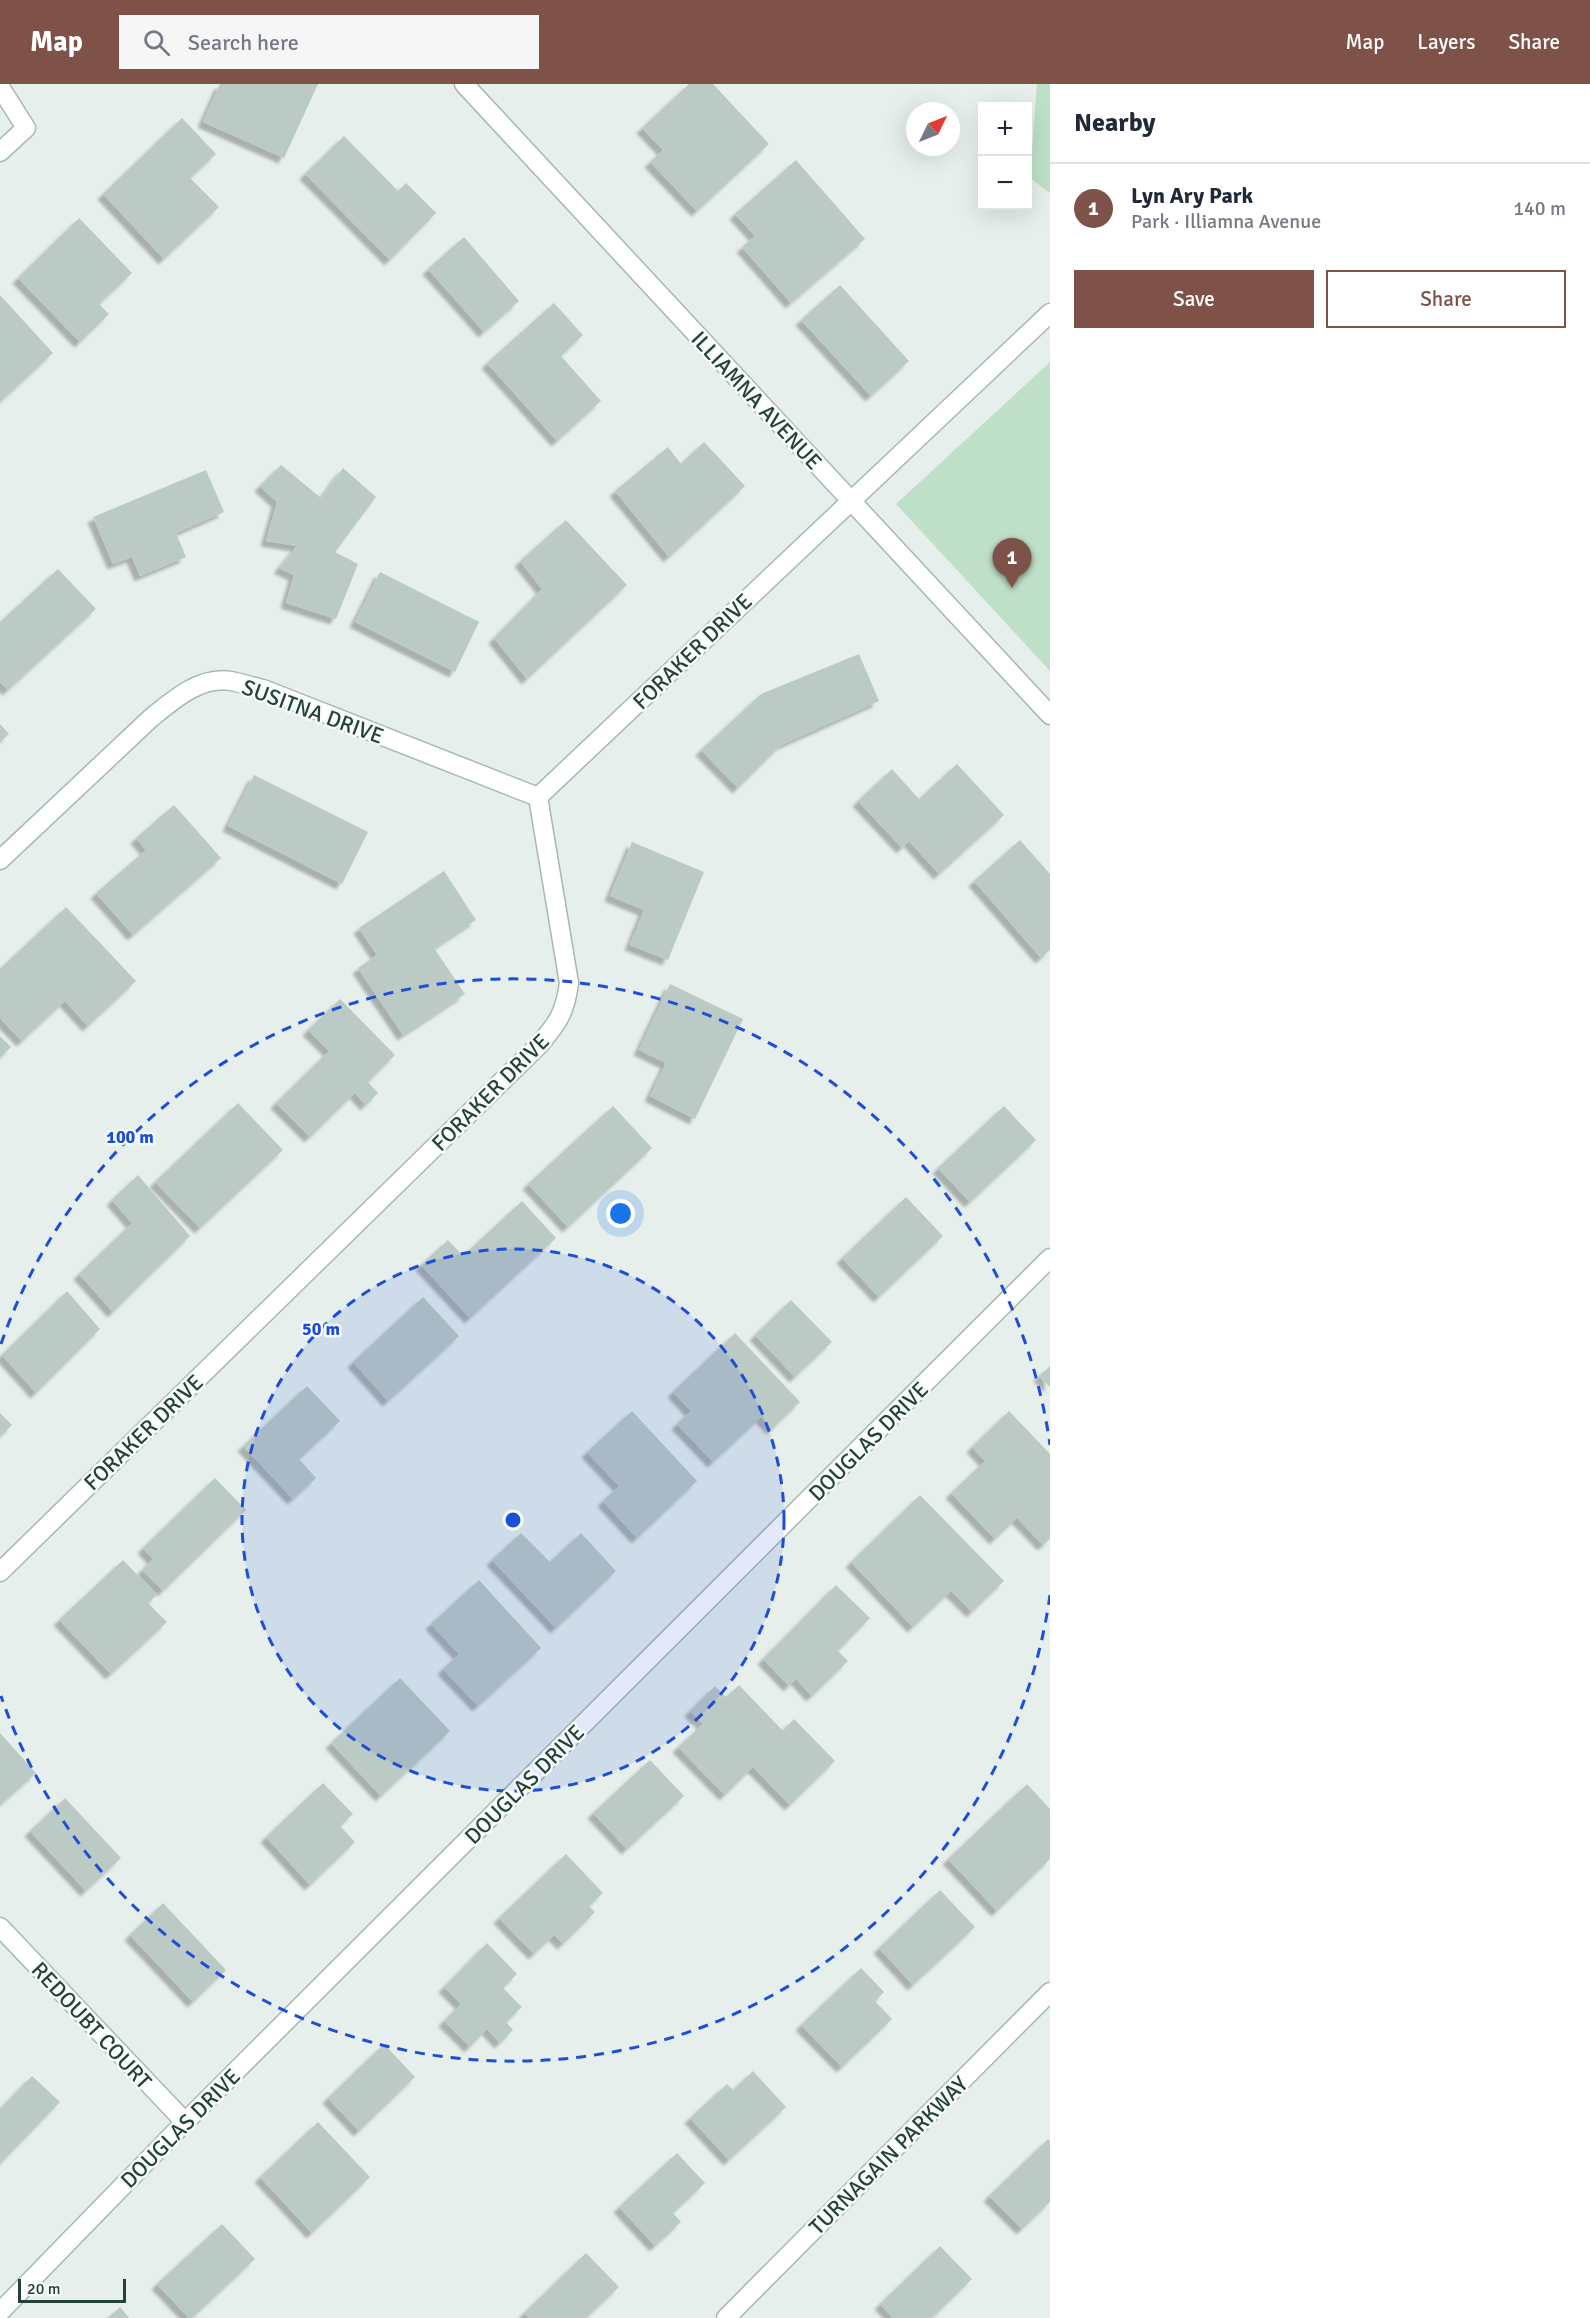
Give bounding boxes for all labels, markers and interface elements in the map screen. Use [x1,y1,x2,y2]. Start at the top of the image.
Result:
search box [119,15,539,69]
text: Map [30,25,83,59]
icon: search [140,26,173,59]
text: Search here [188,29,299,56]
text: Map [1346,29,1384,55]
text: Layers [1417,29,1475,55]
text: Share [1508,29,1560,55]
north arrow [906,102,960,156]
map controls [978,102,1032,210]
button: + [978,102,1032,156]
text: Nearby [1074,107,1155,139]
button: − [978,156,1032,210]
text: Lyn Ary Park [1131,182,1253,209]
text: 1 [1088,196,1099,221]
text: 140 m [1513,196,1566,221]
text: Park · Illiamna Avenue [1131,209,1321,234]
button: Save [1074,270,1314,328]
button: Share [1326,270,1566,328]
street label: ILLIAMNA AVENUE [686,326,828,475]
pin: 1 [992,538,1032,588]
street label: FORAKER DRIVE [627,588,758,715]
street label: SUSITNA DRIVE [238,673,387,750]
street label: FORAKER DRIVE [426,1028,555,1157]
text: 100 m [106,1126,154,1148]
your location [606,1199,635,1228]
text: 50 m [302,1318,340,1340]
street label: FORAKER DRIVE [78,1369,209,1496]
street label: DOUGLAS DRIVE [803,1376,934,1507]
centre of rings [503,1510,523,1530]
street label: DOUGLAS DRIVE [459,1719,590,1850]
street label: REDOUBT COURT [26,1956,157,2095]
street label: DOUGLAS DRIVE [115,2063,246,2194]
street label: TURNAGAIN PARKWAY [803,2070,973,2240]
scale bar [18,2276,126,2304]
text: 20 m [27,2279,61,2299]

